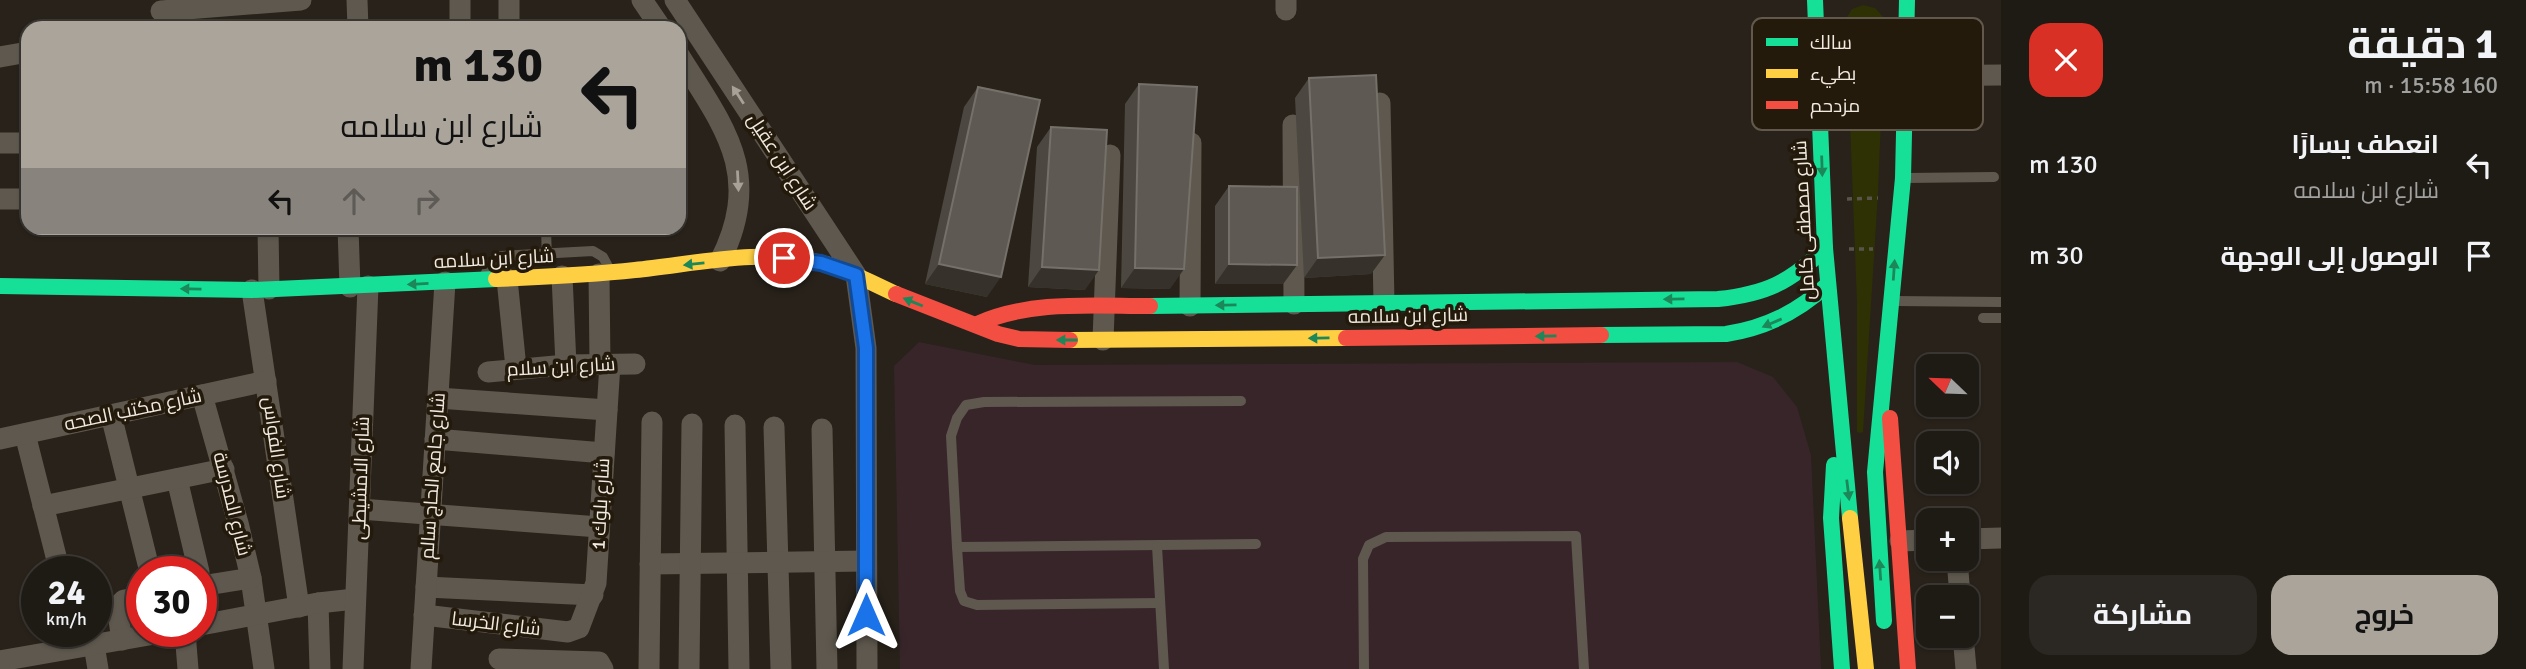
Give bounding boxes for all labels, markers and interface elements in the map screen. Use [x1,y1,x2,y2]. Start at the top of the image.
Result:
legend [1752,18,1983,130]
text: 1 دقيقة [2347,19,2498,70]
button: close [2029,23,2103,97]
text: سالك [1810,31,1852,55]
text: 130 m [413,35,543,95]
icon: left [567,49,658,140]
text: بطيء [1810,62,1856,88]
text: 160 m · 15:58 [2364,71,2498,100]
one-way arrow [731,85,744,105]
text: مزدحم [1810,94,1860,119]
text: شارع ابن سلامه [340,107,543,146]
street label: شارع ابن عقيل [741,109,822,216]
text: انعطف يسارًا [2291,129,2439,161]
street label: شارع مصطفى كامل [1788,140,1821,300]
icon: left [2460,146,2498,184]
text: 130 m [2029,149,2098,181]
one-way arrow [1816,155,1827,177]
one-way arrow [733,170,744,192]
text: شارع ابن سلامه [2293,176,2439,205]
icon: left [262,182,300,220]
icon: ahead [335,182,373,220]
icon: right [408,182,446,220]
pin [754,228,814,288]
icon: arrive [2460,237,2498,275]
icon: arrive [765,239,803,277]
text: 30 m [2029,240,2084,272]
text: الوصول إلى الوجهة [2220,241,2439,273]
street label: شارع ابن سلامه [433,244,555,275]
one-way arrow [683,258,705,269]
one-way arrow [1889,259,1900,281]
one-way arrow [407,278,429,289]
one-way arrow [180,283,202,295]
one-way arrow [1663,293,1685,305]
one-way arrow [902,296,923,307]
one-way arrow [1215,300,1237,311]
street label: شارع ابن سلامه [1348,303,1468,330]
one-way arrow [1761,317,1782,328]
one-way arrow [1535,330,1557,342]
one-way arrow [1308,332,1330,344]
one-way arrow [1056,334,1078,346]
street label: شارع ابن سلام [506,352,616,383]
north arrow [1916,354,1979,416]
map controls [1916,354,1979,648]
street label: شارع مكتب الصحه [62,384,204,437]
street label: شارع جامع الحاج سالم [415,392,452,560]
street label: شارع الفواس [256,396,295,501]
street label: شارع الامشيطى [347,416,376,540]
button: sound [1916,431,1979,494]
street label: شارع المدرسة [207,450,256,559]
street label: شارع بلوك 1 [587,457,616,551]
one-way arrow [1842,480,1853,502]
button: + [1916,508,1979,571]
speed limit sign: 30 [126,556,217,647]
one-way arrow [1874,559,1885,581]
text: 24 [48,571,85,614]
button: مشاركة [2029,575,2257,655]
button: خروج [2271,575,2498,655]
position arrow [829,578,903,652]
button: − [1916,585,1979,648]
street label: شارع الخرسا [450,607,542,642]
text: km/h [46,608,87,630]

